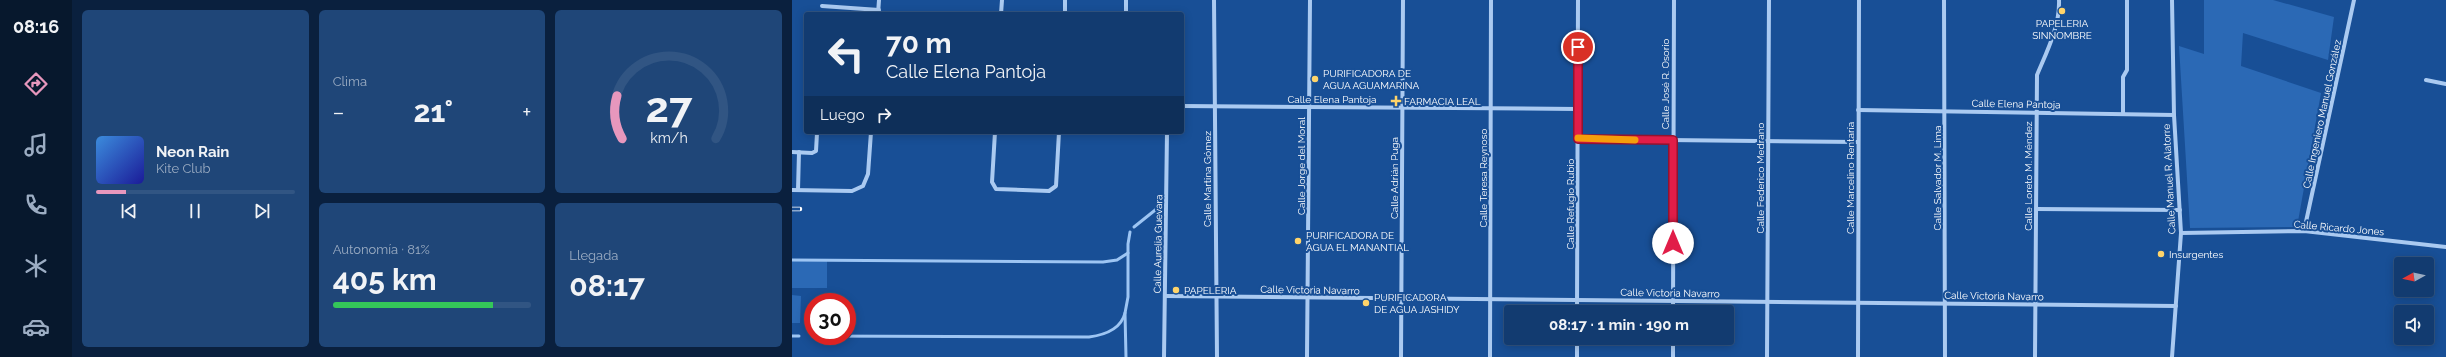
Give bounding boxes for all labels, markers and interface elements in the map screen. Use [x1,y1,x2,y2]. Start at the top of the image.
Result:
marker: PAPELERIA SINNOMBRE [2057,6,2067,16]
text: 08:16 [13,16,59,37]
place label: PAPELERIA SINNOMBRE [2032,18,2092,41]
text: 70 m [886,27,952,60]
icon: left [820,28,872,80]
pin [1561,30,1595,64]
icon: arrive [1567,36,1589,58]
street label: Calle José R. Osorio [1660,39,1671,129]
street label: Calle Ingeniero Manuel González [2301,39,2343,189]
text: Calle Elena Pantoja [886,61,1046,82]
place label: PURIFICADORA DE AGUA AGUAMARINA [1323,68,1420,91]
icon: directions [22,70,50,98]
text: Clima [333,74,367,89]
marker: PURIFICADORA DE AGUA AGUAMARINA [1310,74,1320,84]
text: 27 [645,83,693,132]
text: 21° [414,94,453,129]
street label: Calle Elena Pantoja [1288,94,1377,105]
marker: FARMACIA LEAL [1391,96,1401,106]
place label: FARMACIA LEAL [1404,96,1481,107]
street label: Calle Elena Pantoja [1971,98,2061,110]
text: − [333,99,345,125]
text: + [522,99,531,125]
icon: right [873,104,895,126]
text: Luego [820,106,865,124]
street label: Calle Jorge del Moral [1296,117,1307,215]
street label: Calle Loreto M. Méndez [2023,121,2034,231]
street label: Calle Marcelino Rentaría [1845,122,1856,234]
street label: Calle Federico Medrano [1755,123,1766,233]
street label: Calle Manuel R. Alatorre [2161,123,2177,234]
street label: Calle Salvador M. Lima [1932,126,1943,230]
street label: Calle Teresa Reynoso [1478,129,1489,227]
text: km/h [650,130,687,146]
icon: music [22,131,50,159]
street label: Calle Martina Gómez [1202,131,1213,227]
street label: Calle Adrián Puga [1389,137,1400,219]
text: Neon Rain [156,143,229,161]
street label: Calle Refugio Rubio [1565,158,1576,250]
text: Kite Club [156,161,211,176]
icon: phone [22,191,50,219]
street label: Calle Aurelia Guevara [1152,194,1164,294]
icon: previous [118,200,140,222]
icon: pause [184,200,206,222]
icon: next [251,200,273,222]
street label: Calle Ricardo Jones [2293,219,2385,237]
position arrow [1652,222,1694,264]
place label: PURIFICADORA DE AGUA EL MANANTIAL [1306,230,1409,253]
marker: PURIFICADORA DE AGUA EL MANANTIAL [1293,236,1303,246]
text: Autonomía · 81% [333,242,430,257]
text: Llegada [569,248,618,263]
marker: Insurgentes [2156,249,2166,259]
place label: Insurgentes [2169,249,2223,260]
icon: climate [22,252,50,280]
north arrow [2394,257,2434,297]
map controls [2394,257,2434,345]
text: 405 km [333,262,437,297]
text: 08:17 [569,268,645,303]
street label: Calle Victoria Navarro [1260,284,1360,296]
marker: PAPELERIA [1171,285,1181,295]
place label: PAPELERIA [1184,285,1237,296]
street label: Calle Victoria Navarro [1620,287,1720,299]
street label: Calle Victoria Navarro [1944,290,2044,302]
place label: PURIFICADORA DE AGUA JASHIDY [1374,292,1460,315]
speed limit sign: 30 [804,293,856,345]
marker: PURIFICADORA DE AGUA JASHIDY [1361,298,1371,308]
button: sound [2394,305,2434,345]
icon: car [22,313,50,341]
text: 08:17 · 1 min · 190 m [1549,316,1689,334]

